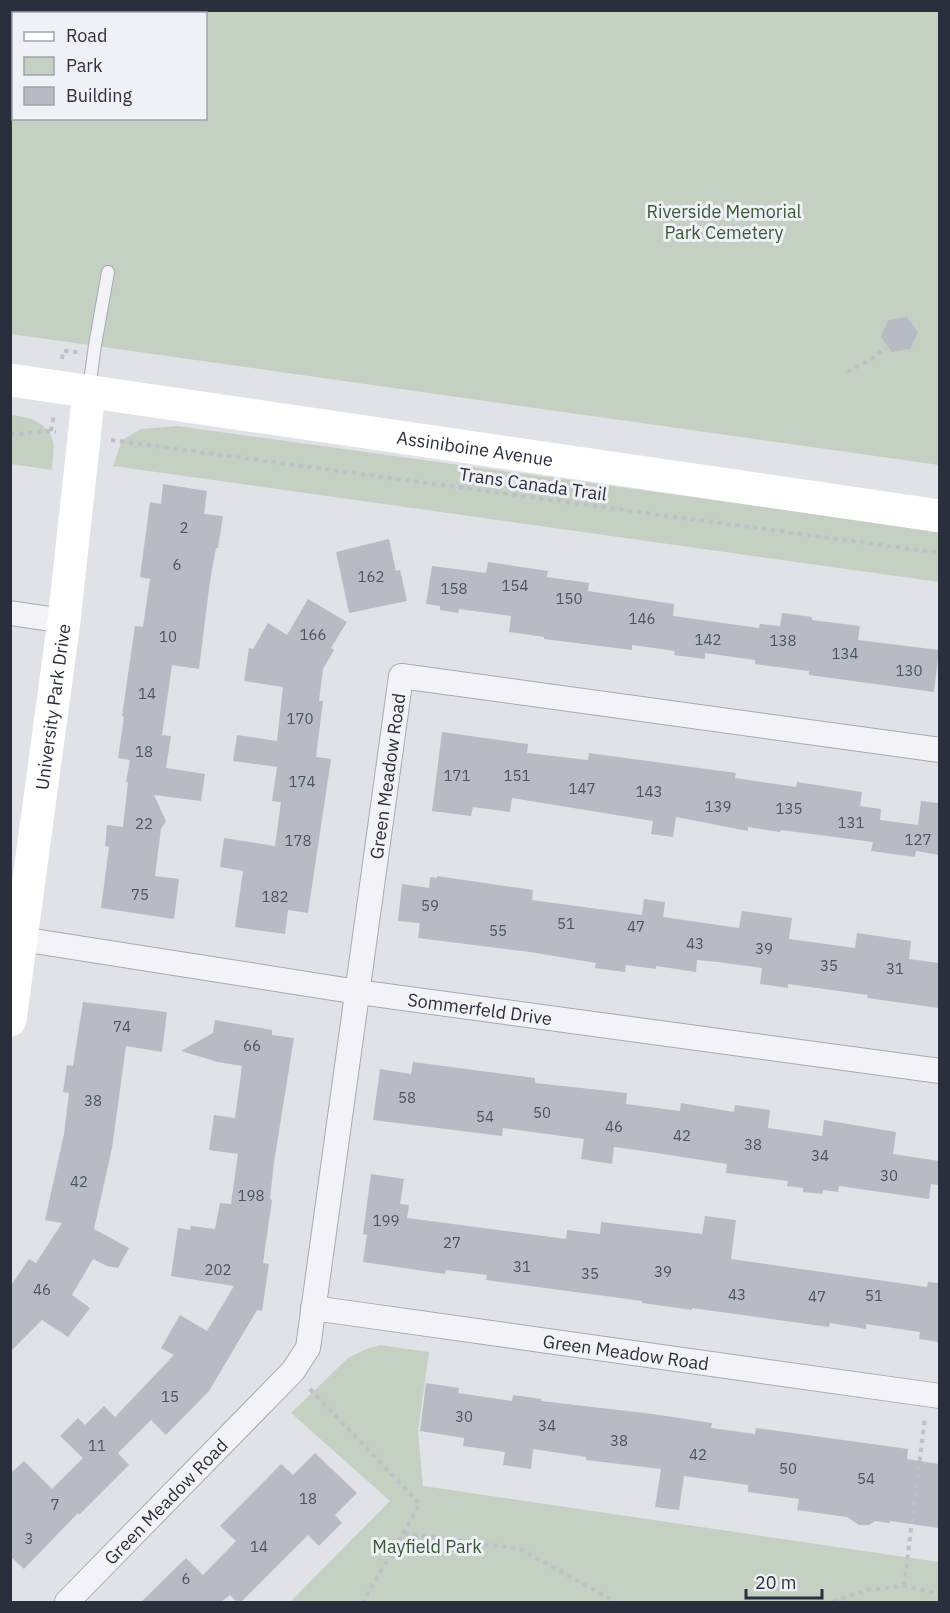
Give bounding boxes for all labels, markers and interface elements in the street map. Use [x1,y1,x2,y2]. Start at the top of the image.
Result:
legend [12,12,207,120]
text: Road [66,24,107,47]
text: Park [66,54,103,77]
text: Building [66,84,133,107]
park label: Riverside Memorial Park Cemetery [647,200,802,244]
street label: Assiniboine Avenue [395,425,555,471]
street label: Trans Canada Trail [458,462,608,506]
house number: 2 [179,518,189,537]
house number: 6 [172,555,182,574]
house number: 162 [357,567,385,586]
house number: 154 [501,576,529,595]
house number: 158 [440,579,468,598]
house number: 150 [555,589,583,608]
house number: 146 [628,609,656,628]
street label: University Park Drive [30,622,75,791]
house number: 166 [299,625,327,644]
house number: 10 [159,627,177,646]
house number: 142 [694,630,722,649]
house number: 138 [769,631,797,650]
house number: 134 [831,644,859,663]
house number: 130 [895,661,923,680]
house number: 14 [138,684,156,703]
street label: Green Meadow Road [364,692,410,861]
house number: 170 [286,709,314,728]
house number: 18 [135,742,153,761]
house number: 171 [443,766,471,785]
house number: 151 [503,766,531,785]
house number: 174 [288,772,316,791]
house number: 147 [568,779,596,798]
house number: 143 [635,782,663,801]
house number: 139 [704,797,732,816]
house number: 135 [775,799,803,818]
house number: 131 [837,813,865,832]
house number: 22 [135,814,153,833]
house number: 127 [904,830,932,849]
house number: 178 [284,831,312,850]
house number: 75 [131,885,149,904]
house number: 182 [261,887,289,906]
house number: 59 [421,896,439,915]
house number: 51 [557,914,575,933]
house number: 47 [627,917,645,936]
house number: 55 [489,921,507,940]
house number: 43 [686,934,704,953]
house number: 39 [755,939,773,958]
house number: 35 [820,956,838,975]
house number: 31 [886,959,904,978]
street label: Sommerfeld Drive [406,987,554,1030]
house number: 74 [113,1017,131,1036]
house number: 66 [243,1036,261,1055]
house number: 58 [398,1088,416,1107]
house number: 38 [84,1091,102,1110]
house number: 50 [533,1103,551,1122]
house number: 54 [476,1107,494,1126]
house number: 46 [605,1117,623,1136]
house number: 42 [673,1126,691,1145]
house number: 38 [744,1135,762,1154]
house number: 34 [811,1146,829,1165]
house number: 30 [880,1166,898,1185]
house number: 42 [70,1172,88,1191]
house number: 198 [237,1186,265,1205]
house number: 199 [372,1211,400,1230]
house number: 27 [443,1233,461,1252]
house number: 31 [513,1257,531,1276]
house number: 202 [204,1260,232,1279]
house number: 39 [654,1262,672,1281]
house number: 35 [581,1264,599,1283]
house number: 46 [33,1280,51,1299]
house number: 43 [728,1285,746,1304]
house number: 51 [865,1286,883,1305]
house number: 47 [808,1287,826,1306]
street label: Green Meadow Road [541,1329,710,1375]
house number: 15 [161,1387,179,1406]
house number: 30 [455,1407,473,1426]
house number: 34 [538,1416,556,1435]
house number: 38 [610,1431,628,1450]
street label: Green Meadow Road [99,1433,232,1569]
house number: 11 [88,1436,106,1455]
house number: 42 [689,1445,707,1464]
house number: 50 [779,1459,797,1478]
house number: 54 [857,1469,875,1488]
house number: 18 [299,1489,317,1508]
house number: 7 [50,1495,60,1514]
house number: 3 [24,1529,34,1548]
park label: Mayfield Park [372,1535,482,1558]
house number: 14 [250,1537,268,1556]
scale bar [746,1562,822,1600]
house number: 6 [181,1569,191,1588]
text: 20 m [755,1571,797,1594]

